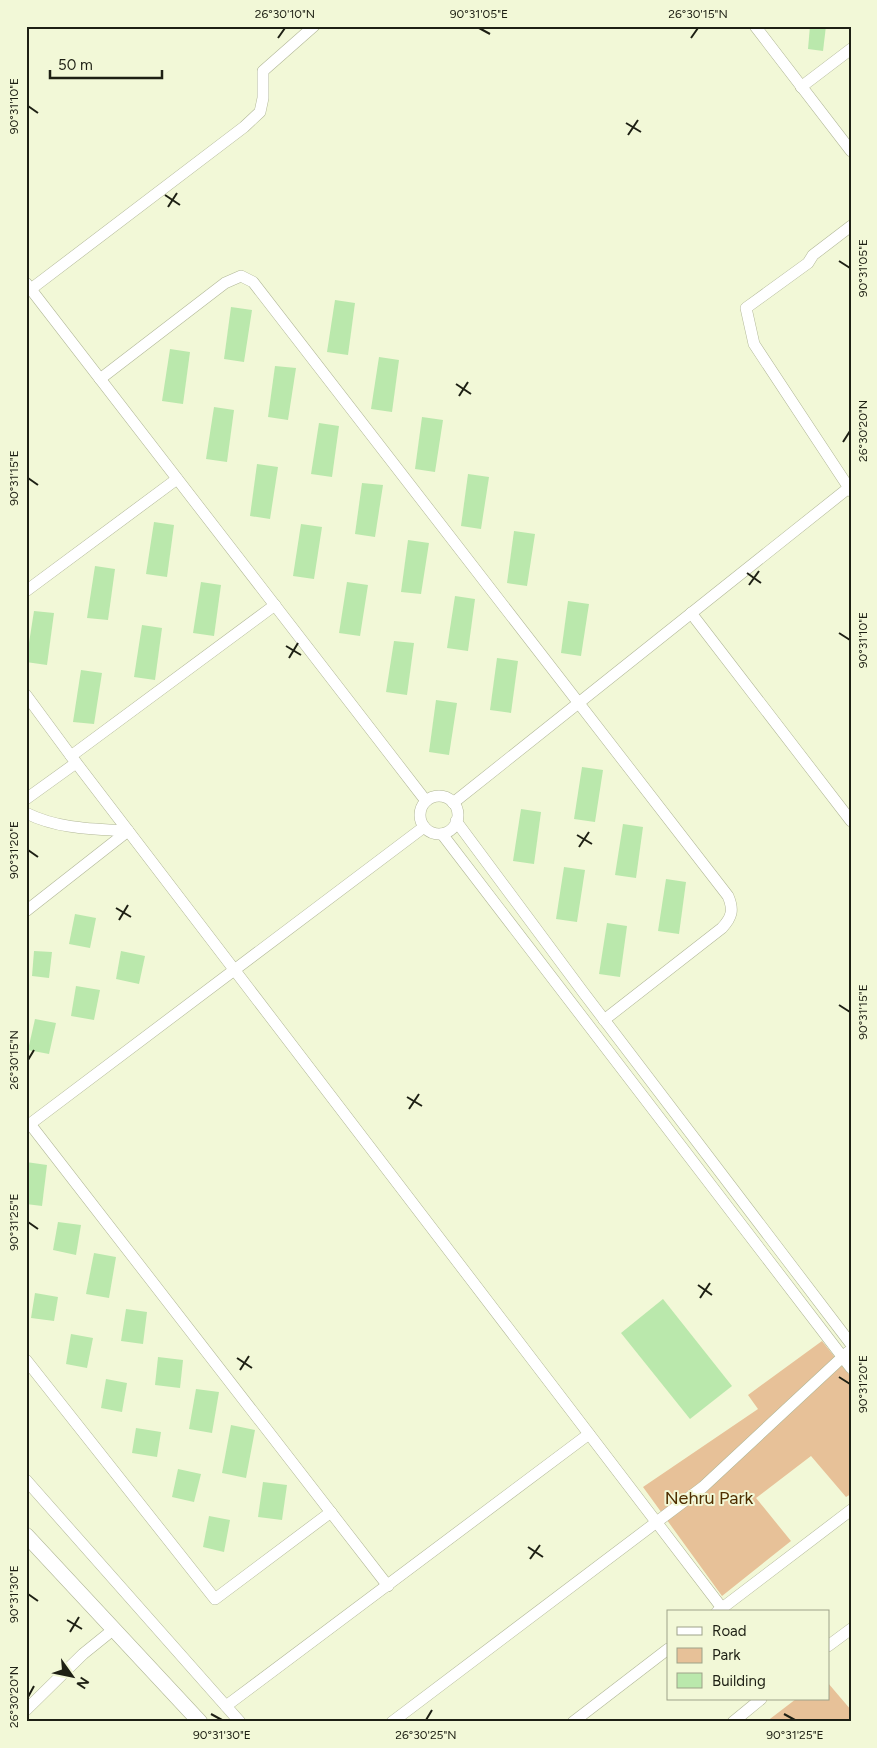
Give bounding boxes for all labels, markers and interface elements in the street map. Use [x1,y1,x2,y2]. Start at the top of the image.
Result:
text: 26°30'10"N [255,7,315,21]
text: 90°31'05"E [450,7,508,21]
text: 26°30'15"N [668,7,728,21]
scale bar [50,48,162,80]
text: 50 m [58,56,93,74]
text: 90°31'10"E [7,78,21,134]
text: 90°31'05"E [856,239,870,297]
text: 26°30'20"N [856,400,870,462]
text: 90°31'15"E [7,450,21,506]
text: 90°31'10"E [856,612,870,668]
text: 90°31'20"E [7,821,21,879]
text: 90°31'15"E [856,984,870,1040]
text: 26°30'15"N [7,1030,21,1090]
text: 90°31'25"E [7,1193,21,1251]
text: 90°31'20"E [856,1355,870,1413]
park label: Nehru Park [665,1487,754,1509]
text: 90°31'30"E [7,1565,21,1623]
legend [667,1610,830,1700]
text: Road [712,1622,747,1640]
text: Park [712,1646,741,1664]
north arrow [48,1650,98,1700]
text: 26°30'20"N [7,1666,21,1728]
text: Building [712,1672,766,1690]
text: N [72,1674,93,1692]
text: 90°31'30"E [193,1728,251,1742]
text: 26°30'25"N [395,1728,457,1742]
text: 90°31'25"E [766,1728,824,1742]

